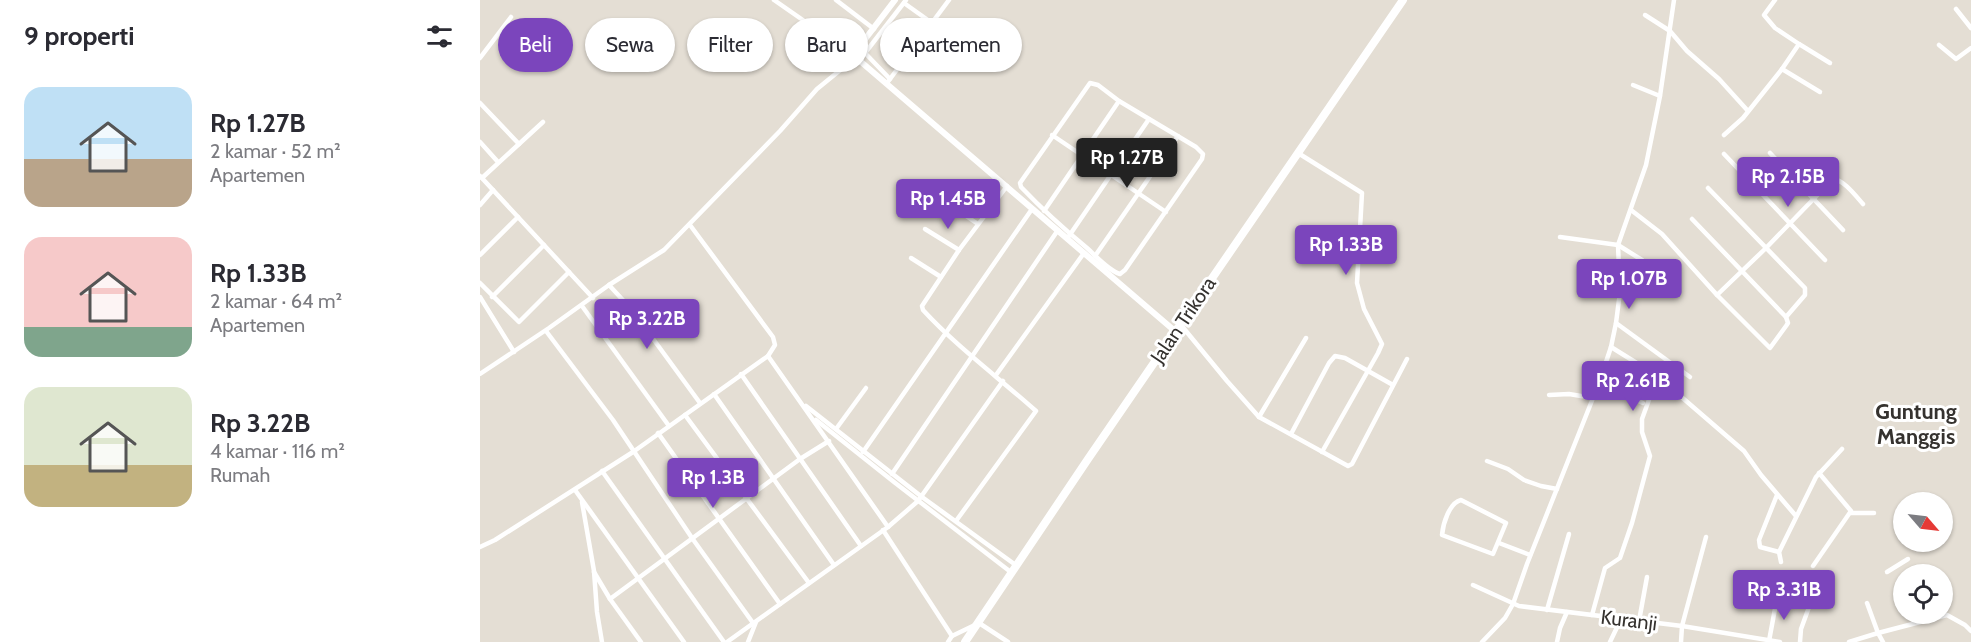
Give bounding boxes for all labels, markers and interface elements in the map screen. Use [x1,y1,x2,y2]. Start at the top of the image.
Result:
chip: Beli [498,18,573,72]
chip: Sewa [585,18,675,72]
chip: Filter [687,18,773,72]
chip: Baru [785,18,868,72]
chip: Apartemen [880,18,1022,72]
text: 9 properti [24,20,135,52]
icon: filters [423,20,456,53]
text: Rp 1.27B [210,107,305,139]
icon: home [72,111,144,183]
pin: Rp 1.27B [1065,138,1189,189]
text: 2 kamar · 52 m² [210,139,341,163]
text: Rp 1.27B [1090,145,1164,169]
pin: Rp 2.15B [1726,157,1850,208]
text: Apartemen [210,163,305,187]
text: Rp 2.15B [1751,164,1825,188]
pin: Rp 1.45B [886,179,1010,230]
text: Rp 1.45B [910,186,986,210]
pin: Rp 1.33B [1284,225,1408,276]
text: Rp 1.33B [1309,232,1383,256]
text: Rp 1.33B [210,257,306,289]
pin: Rp 1.07B [1567,259,1691,310]
icon: home [72,261,144,333]
text: Rp 1.07B [1591,266,1667,290]
street label: Jalan Trikora [1145,272,1221,369]
text: 2 kamar · 64 m² [210,289,342,313]
pin: Rp 3.22B [585,299,709,350]
text: Rp 3.22B [608,306,686,330]
text: Apartemen [210,313,305,337]
pin: Rp 2.61B [1571,361,1695,412]
text: Rp 2.61B [1596,368,1670,392]
district label: Guntung Manggis [1875,398,1957,450]
text: Rp 3.22B [210,407,310,439]
icon: home [72,411,144,483]
text: 4 kamar · 116 m² [210,439,345,463]
pin: Rp 1.3B [658,458,768,509]
text: Rumah [210,463,270,487]
text: Rp 1.3B [681,465,745,489]
north arrow [1893,492,1953,552]
map controls [1893,492,1953,624]
button: locate [1893,564,1953,624]
pin: Rp 3.31B [1722,570,1846,621]
text: Rp 3.31B [1747,577,1821,601]
street label: Kuranji [1599,605,1659,635]

